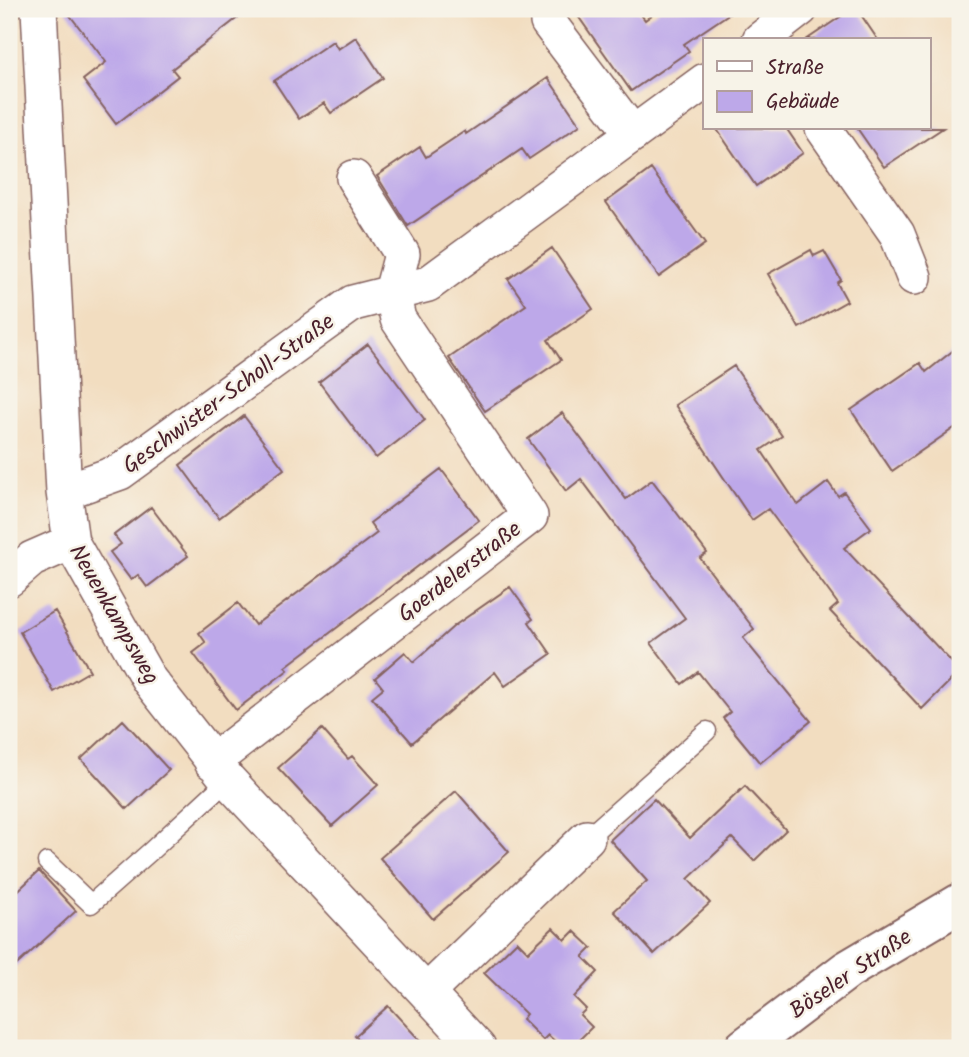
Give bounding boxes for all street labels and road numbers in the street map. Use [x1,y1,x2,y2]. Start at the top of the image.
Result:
street label: Geschwister-Scholl-Straße [115,305,343,484]
street label: Goerdelerstraße [391,513,530,633]
street label: Neuenkampsweg [58,538,168,692]
street label: Böseler Straße [782,920,920,1029]

